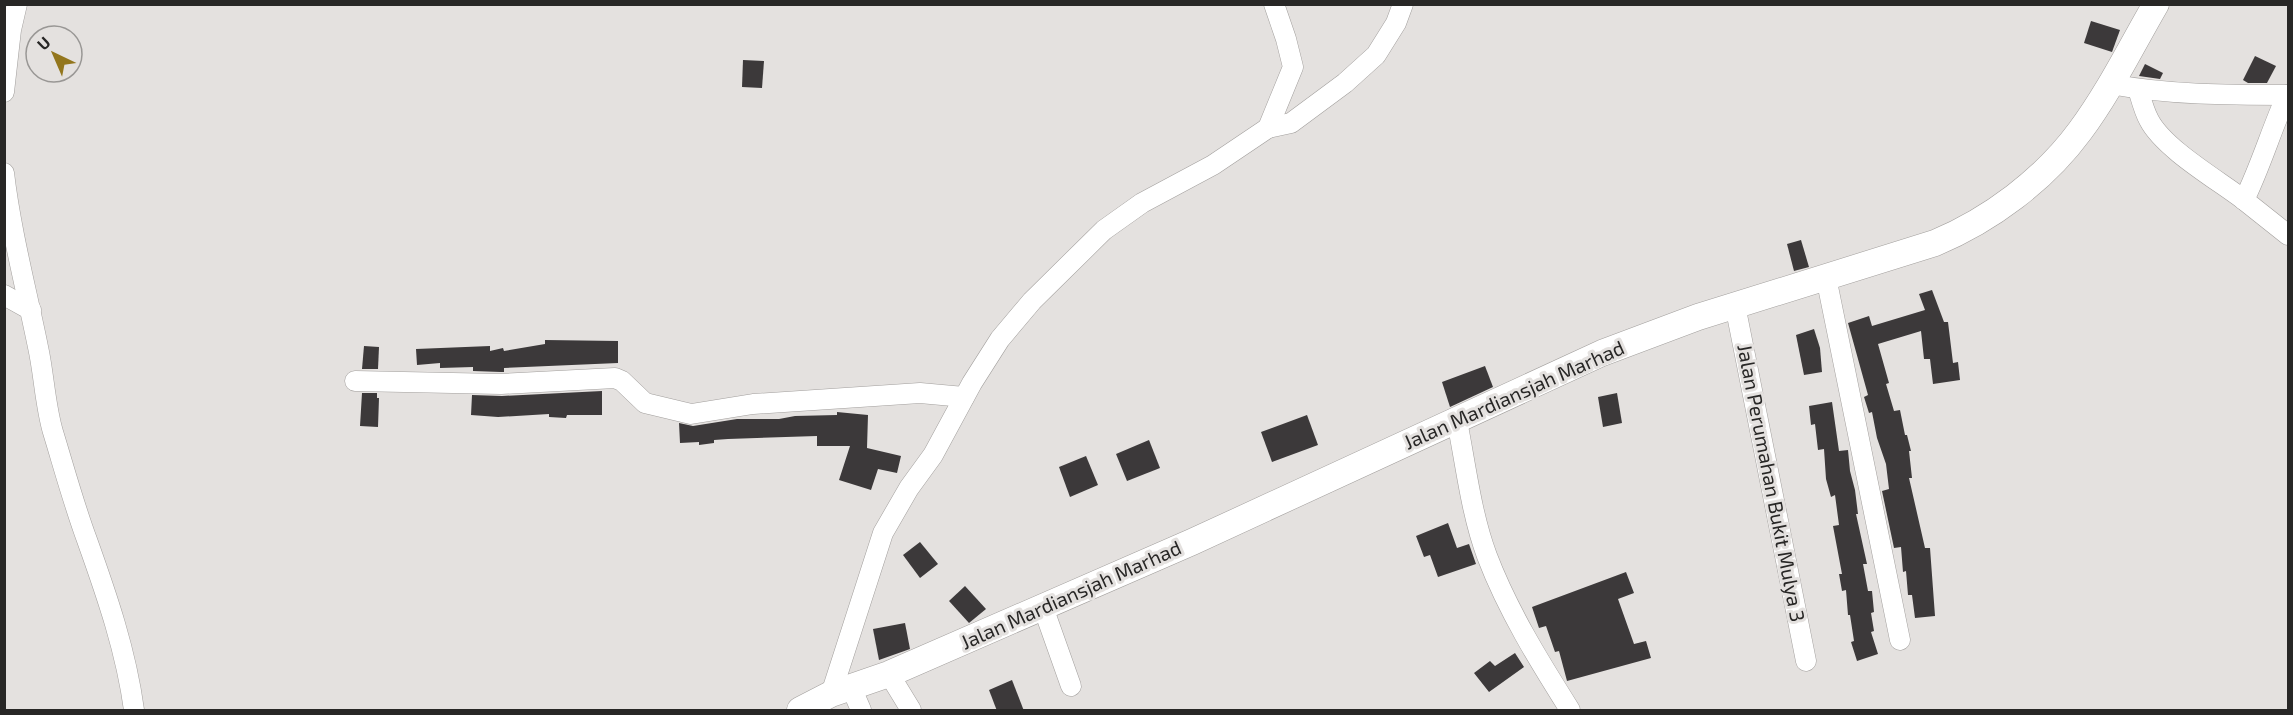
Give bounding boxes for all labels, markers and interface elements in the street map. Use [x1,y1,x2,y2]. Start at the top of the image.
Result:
north arrow [24,24,84,84]
text: U [33,32,54,53]
street label: Jalan Mardiansjah Marhad [1400,335,1628,454]
street label: Jalan Perumahan Bukit Mulya 3 [1733,342,1811,624]
street label: Jalan Mardiansjah Marhad [957,535,1185,654]

